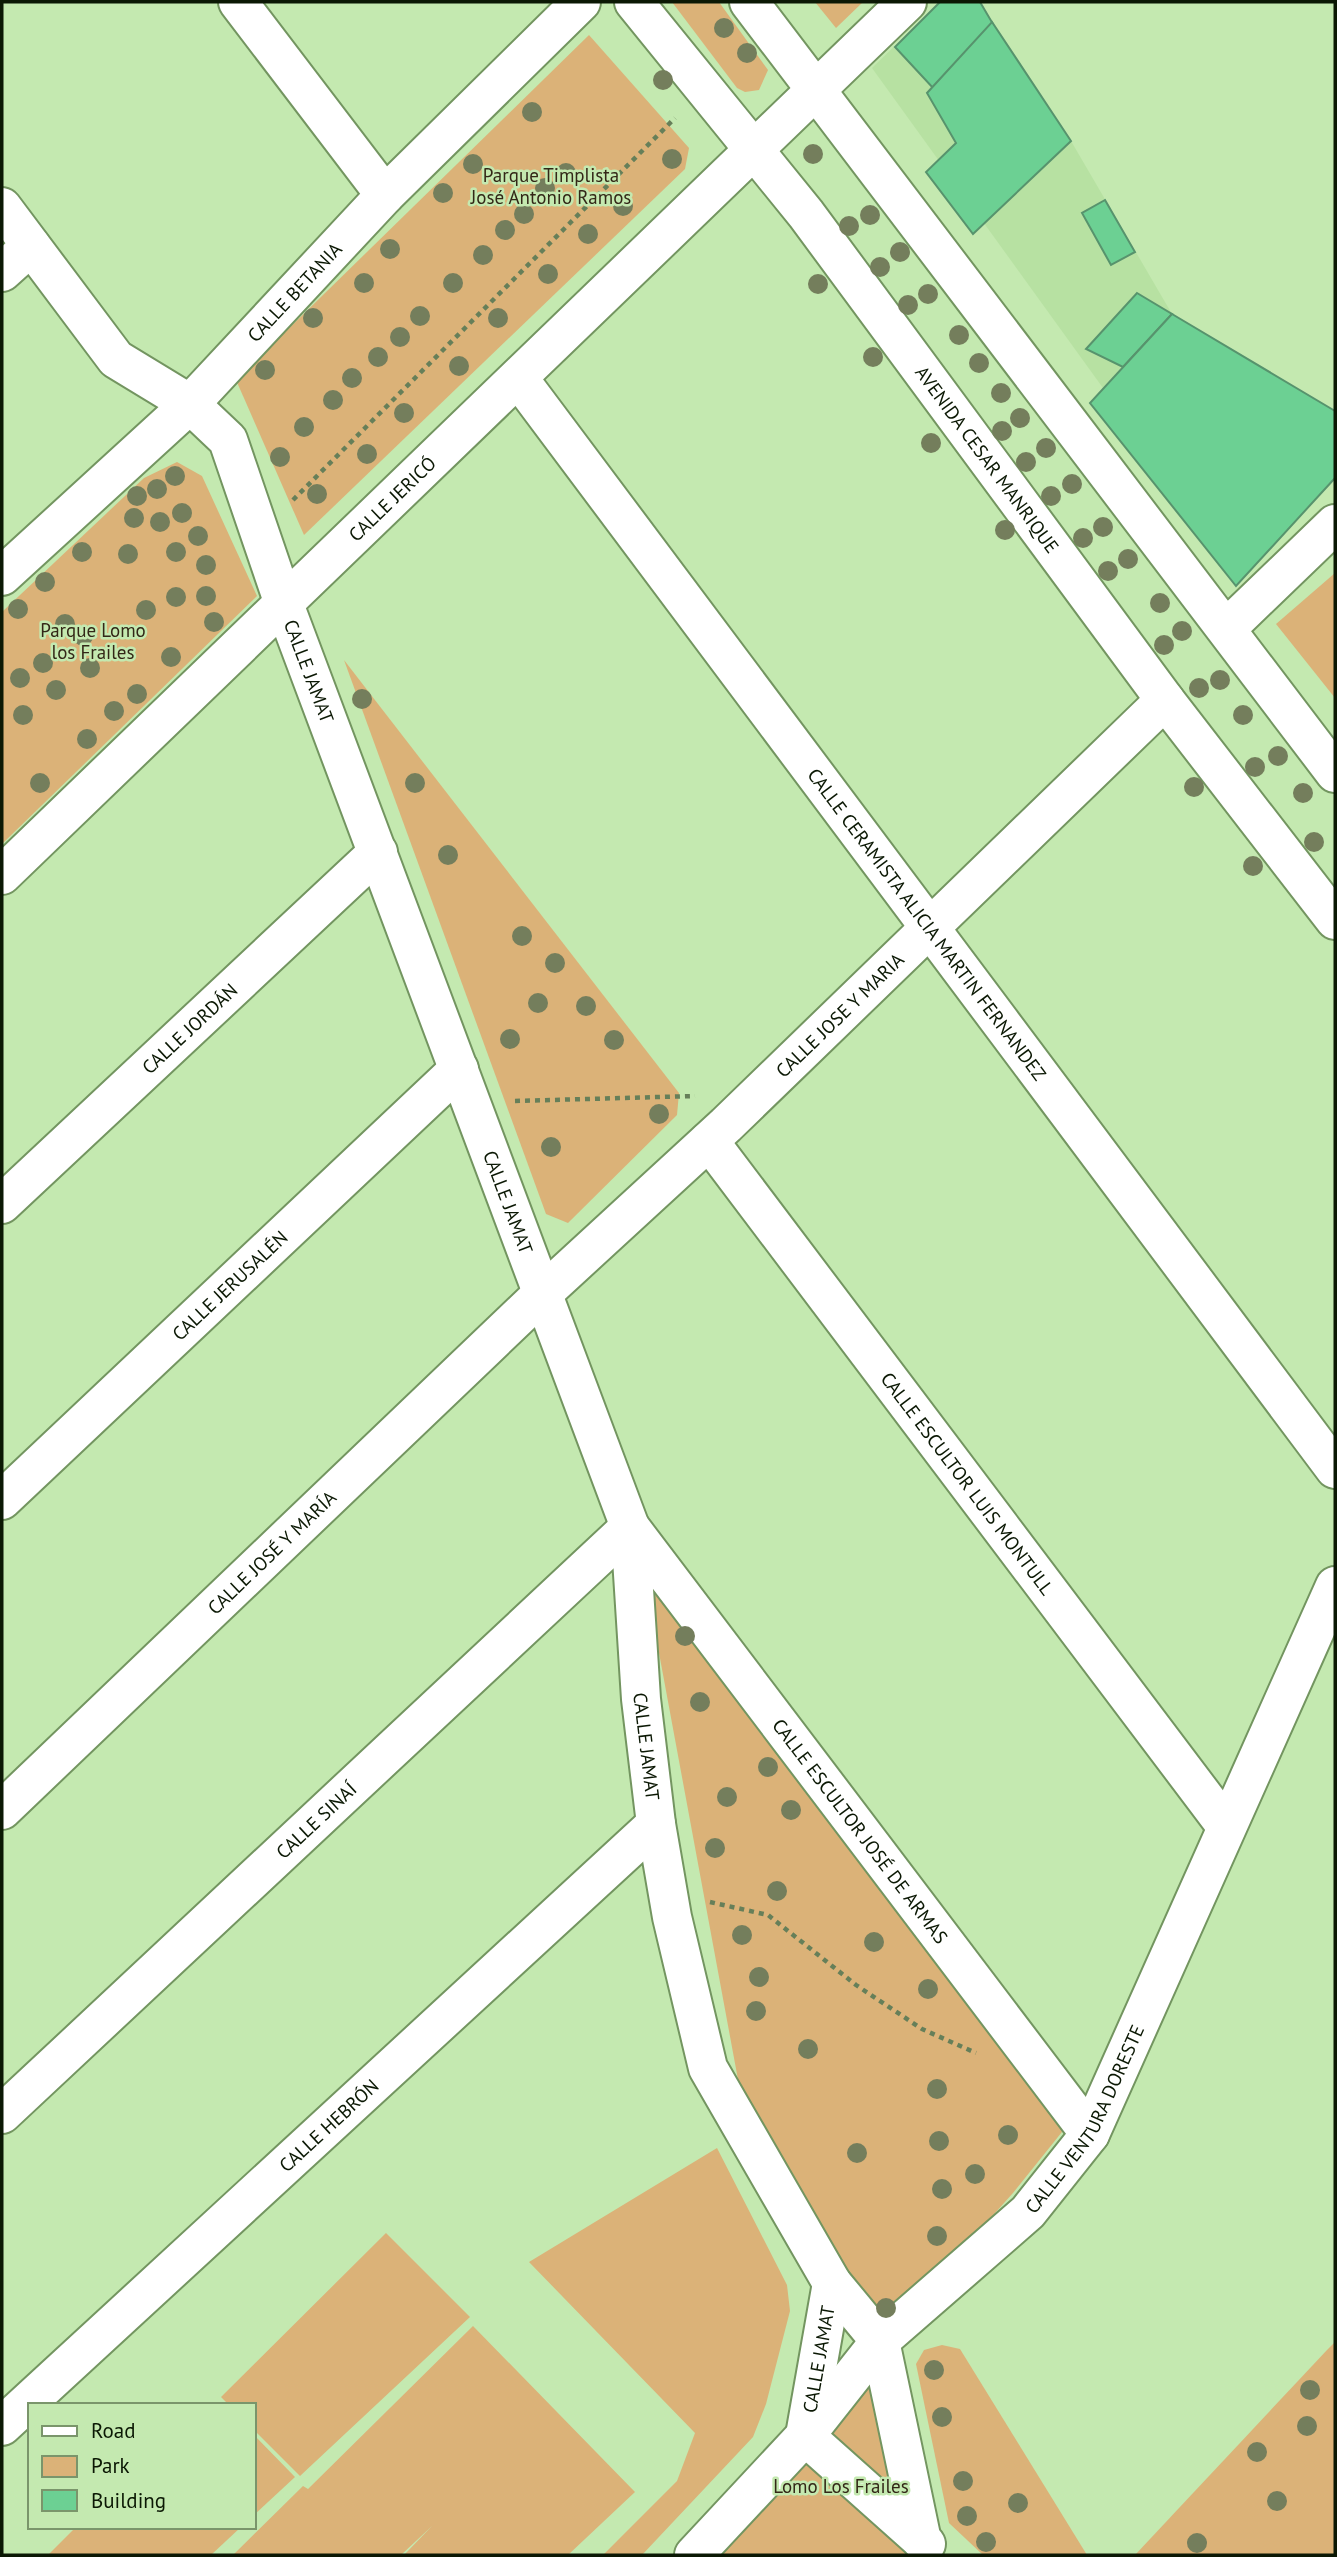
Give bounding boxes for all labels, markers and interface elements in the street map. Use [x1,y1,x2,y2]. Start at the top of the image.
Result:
park label: Parque Timplista José Antonio Ramos [470,163,631,209]
street label: CALLE BETANIA [242,237,347,347]
street label: AVENIDA CESAR MANRIQUE [910,361,1064,558]
street label: CALLE JERICÓ [343,451,441,546]
street label: CALLE JAMAT [279,616,340,727]
park label: Parque Lomo los Frailes [40,618,146,664]
street label: CALLE CERAMISTA ALICIA MARTIN FERNANDEZ [803,763,1052,1085]
street label: CALLE JOSE Y MARIA [771,948,909,1082]
street label: CALLE JORDÁN [137,978,242,1079]
street label: CALLE JAMAT [478,1147,539,1258]
street label: CALLE JERUSALÉN [167,1225,292,1345]
street label: CALLE ESCULTOR LUIS MONTULL [876,1367,1059,1600]
street label: CALLE JOSÉ Y MARÍA [202,1485,341,1619]
street label: CALLE JAMAT [629,1692,665,1802]
street label: CALLE ESCULTOR JOSÉ DE ARMAS [767,1714,953,1948]
street label: CALLE SINAÍ [271,1777,362,1864]
street label: CALLE VENTURA DORESTE [1020,2021,1149,2218]
street label: CALLE HEBRÓN [274,2074,383,2177]
street label: CALLE JAMAT [797,2303,840,2415]
legend [28,2403,256,2529]
text: Road [91,2417,135,2444]
text: Park [91,2452,130,2479]
park label: Lomo Los Frailes [773,2474,909,2498]
text: Building [91,2487,166,2514]

